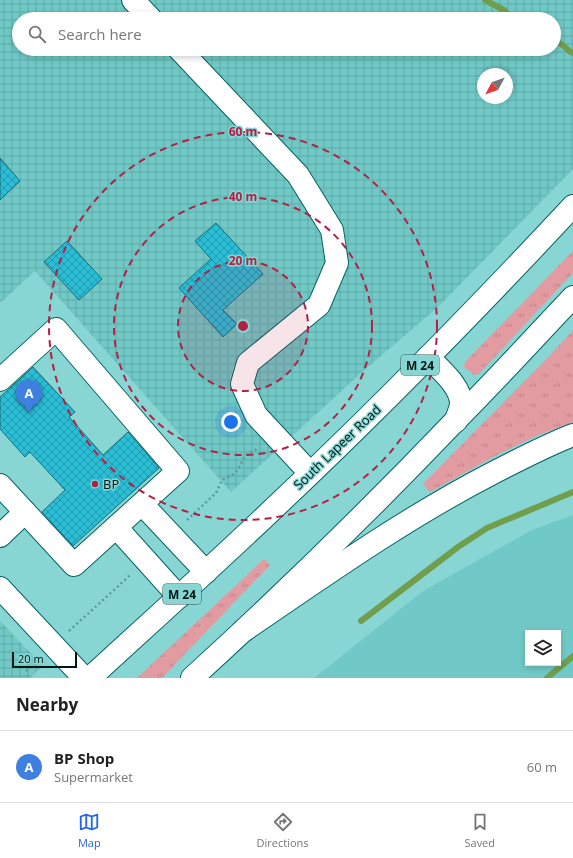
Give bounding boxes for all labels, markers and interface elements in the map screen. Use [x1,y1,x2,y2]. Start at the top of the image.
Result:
search box [12,12,561,56]
icon: search [26,23,48,45]
text: Search here [58,24,142,44]
north arrow [477,68,513,104]
text: 60 m [229,123,257,140]
text: 40 m [229,188,257,205]
text: 20 m [229,252,257,269]
centre of rings [236,319,250,333]
road number: M 24 [401,355,439,375]
pin: A [16,380,42,413]
street label: South Lapeer Road [289,401,385,493]
your location [221,412,241,432]
place label: BP [103,475,119,493]
marker: BP [90,479,100,489]
road number: M 24 [163,584,201,604]
map controls [525,630,561,666]
button: layers [525,630,561,666]
scale bar [12,650,77,669]
text: 20 m [18,651,44,666]
text: Nearby [16,693,78,716]
text: BP Shop [54,748,114,768]
text: A [25,758,33,776]
text: 60 m [527,758,557,776]
text: Supermarket [54,768,133,786]
tab: Map [78,811,101,850]
tab: Directions [257,811,309,850]
tab: Saved [464,811,495,850]

